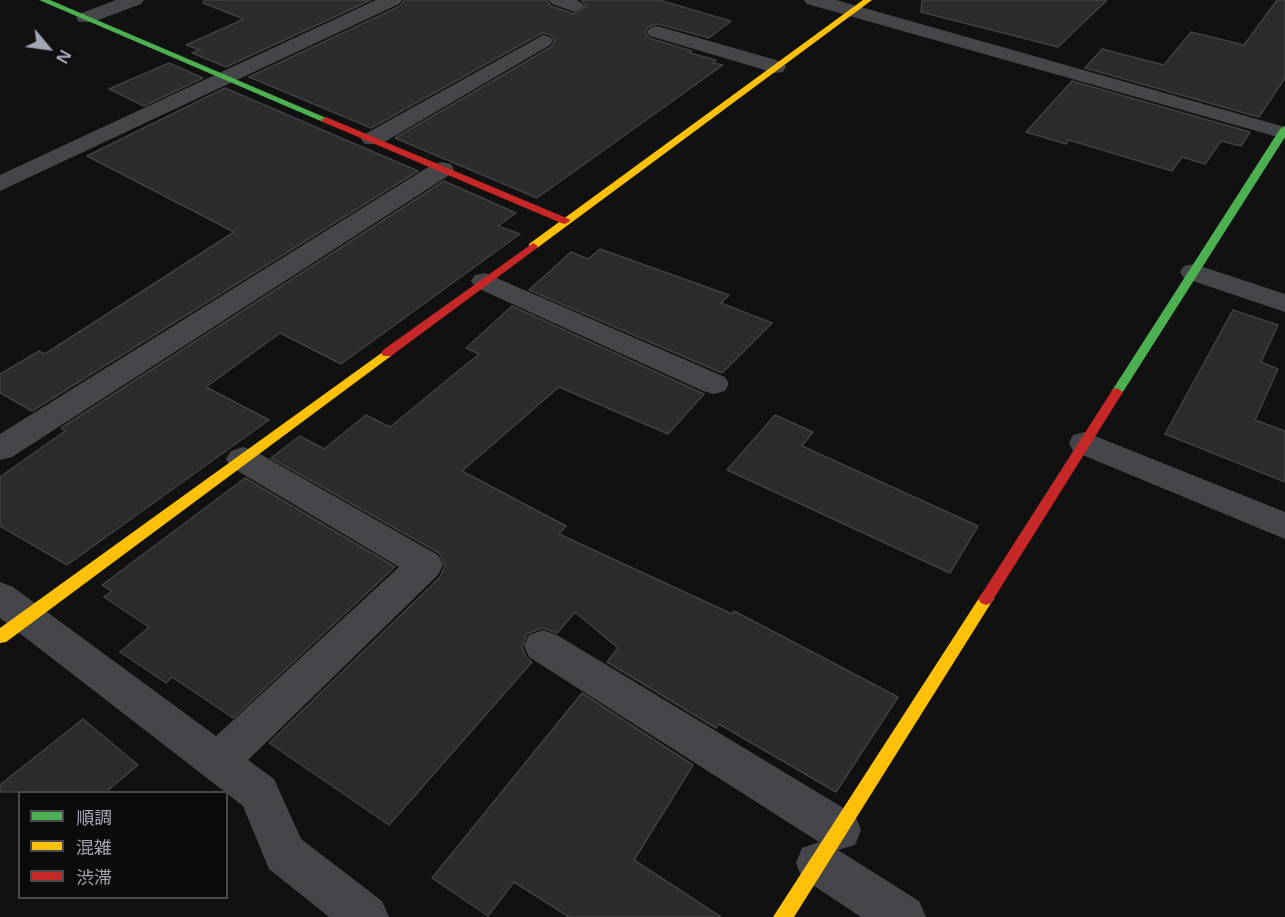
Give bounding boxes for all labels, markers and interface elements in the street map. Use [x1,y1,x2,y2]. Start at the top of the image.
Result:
north arrow [18,18,78,78]
text: N [51,46,77,68]
legend [18,791,228,899]
text: 順調 [76,805,112,829]
text: 混雑 [76,835,112,859]
text: 渋滞 [76,865,112,889]

